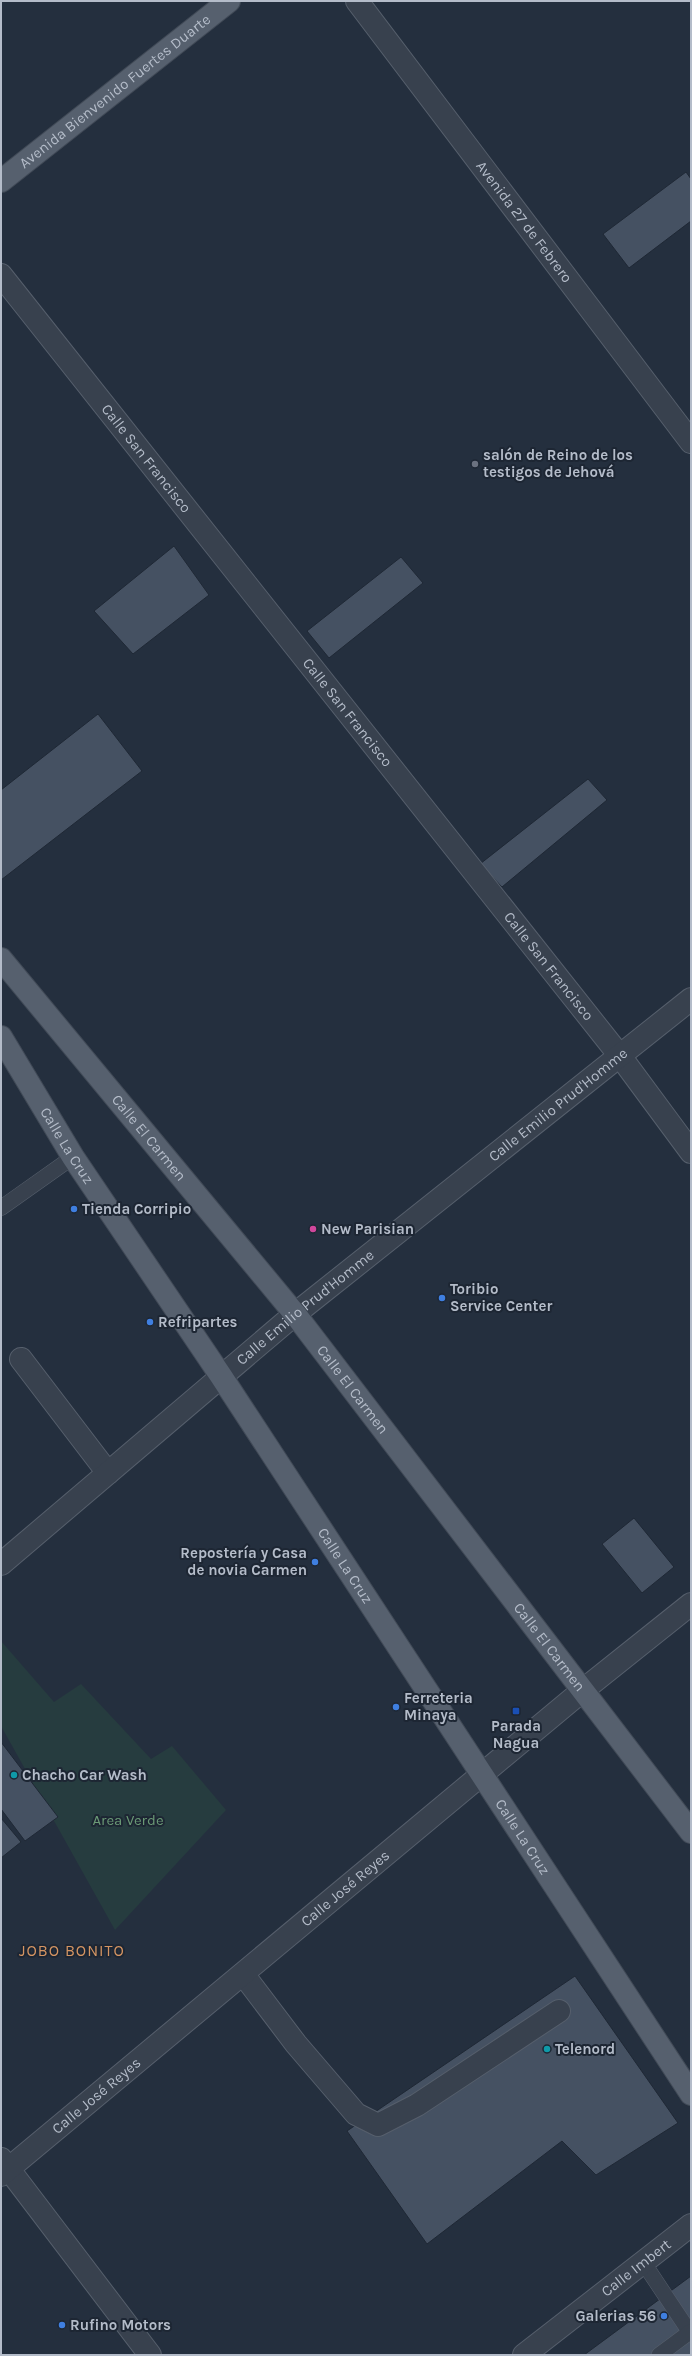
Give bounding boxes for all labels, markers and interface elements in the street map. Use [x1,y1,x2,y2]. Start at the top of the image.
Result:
street label: Avenida Bienvenido Fuertes Duarte [16,10,214,172]
street label: Avenida 27 de Febrero [472,157,576,286]
street label: Calle San Francisco [98,400,195,516]
place label: salón de Reino de los testigos de Jehová [483,446,633,481]
marker: salón de Reino de los testigos de Jehová [470,459,480,469]
street label: Calle San Francisco [299,654,396,770]
street label: Calle San Francisco [500,908,597,1024]
street label: Calle Emilio Prud'Homme [485,1044,631,1165]
street label: Calle El Carmen [108,1091,190,1185]
street label: Calle La Cruz [36,1104,98,1187]
place label: Tienda Corripio [82,1200,191,1218]
marker: Tienda Corripio [69,1204,79,1214]
place label: New Parisian [321,1220,414,1238]
marker: New Parisian [308,1224,318,1234]
street label: Calle Emilio Prud'Homme [233,1246,378,1369]
place label: Toribio Service Center [450,1280,552,1315]
marker: Toribio Service Center [437,1293,447,1303]
place label: Refripartes [158,1313,238,1331]
marker: Refripartes [145,1317,155,1327]
street label: Calle El Carmen [313,1342,392,1438]
street label: Calle La Cruz [314,1524,376,1607]
place label: Repostería y Casa de novia Carmen [180,1544,307,1579]
marker: Repostería y Casa de novia Carmen [310,1557,320,1567]
street label: Calle El Carmen [510,1599,589,1695]
place label: Ferreteria Minaya [404,1689,473,1724]
marker: Ferreteria Minaya [391,1702,401,1712]
marker: Parada Nagua [511,1706,521,1716]
place label: Parada Nagua [491,1717,541,1752]
place label: Chacho Car Wash [22,1766,147,1784]
marker: Chacho Car Wash [9,1770,19,1780]
street label: Calle La Cruz [491,1796,554,1878]
park label: Area Verde [92,1811,164,1829]
street label: Calle José Reyes [297,1846,393,1930]
district label: JOBO BONITO [19,1941,125,1960]
place label: Telenord [555,2040,615,2058]
marker: Telenord [542,2044,552,2054]
street label: Calle José Reyes [48,2054,144,2138]
street label: Calle Imbert [598,2235,675,2300]
place label: Galerias 56 [575,2307,656,2325]
marker: Galerias 56 [659,2311,669,2321]
place label: Rufino Motors [70,2316,171,2334]
marker: Rufino Motors [57,2320,67,2330]

